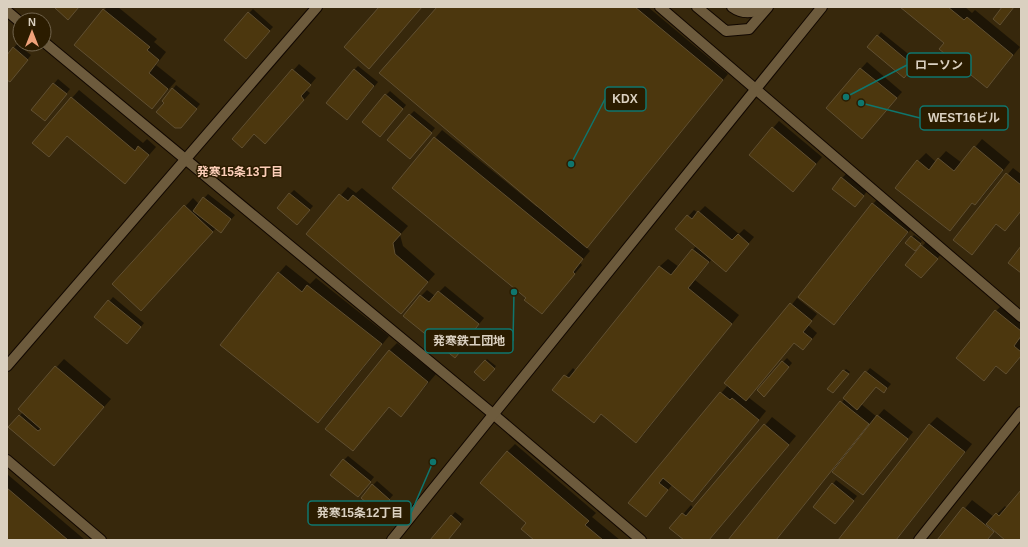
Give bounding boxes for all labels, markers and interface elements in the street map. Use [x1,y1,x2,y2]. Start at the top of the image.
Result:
north arrow [12,12,52,52]
text: N [28,16,36,28]
callout: ローソン [907,53,971,77]
text: ローソン [915,58,963,72]
callout: KDX [605,87,646,111]
text: KDX [612,92,638,106]
callout: WEST16ビル [920,106,1008,130]
text: WEST16ビル [928,111,1000,125]
district label: 発寒15条13丁目 [197,165,283,179]
callout: 発寒鉄工団地 [425,329,513,353]
text: 発寒鉄工団地 [433,334,505,348]
callout: 発寒15条12丁目 [308,501,411,525]
text: 発寒15条12丁目 [317,506,403,520]

